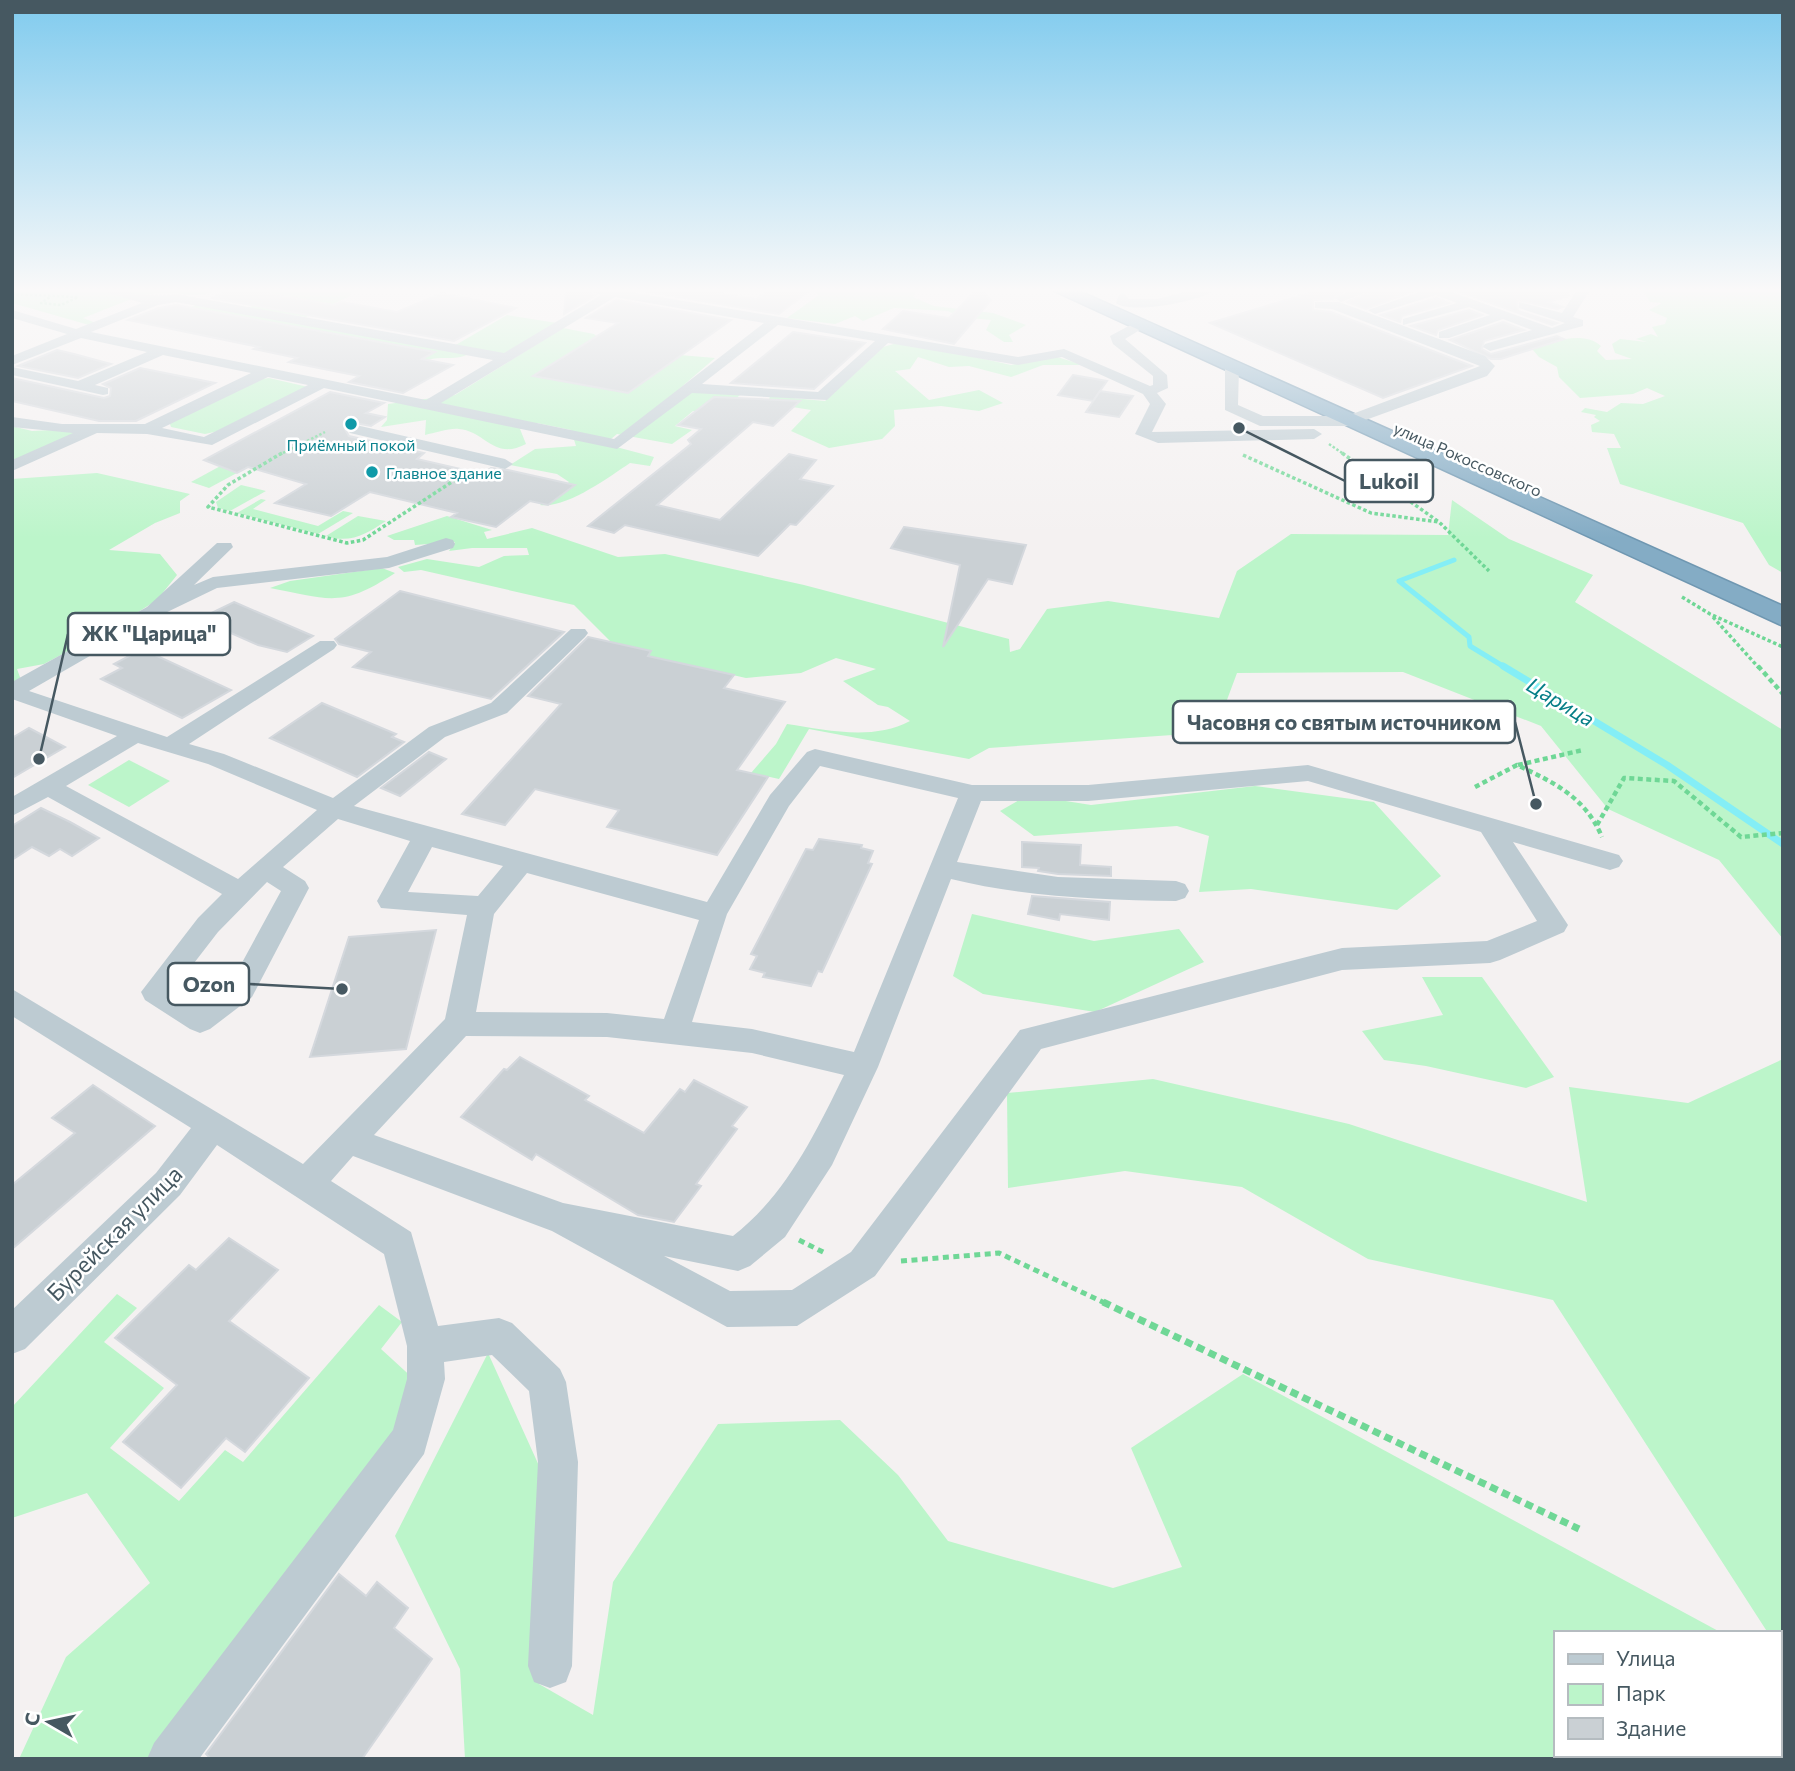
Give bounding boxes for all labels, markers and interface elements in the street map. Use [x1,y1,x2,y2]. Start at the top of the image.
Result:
marker: Приёмный покой [343,416,359,432]
street label: улица Рокоссовского [1391,418,1545,500]
place label: Приёмный покой [287,435,415,454]
callout: Lukoil [1345,460,1433,502]
place label: Главное здание [386,463,502,482]
marker: Главное здание [364,464,380,480]
text: Lukoil [1359,468,1419,493]
callout: ЖК "Царица" [68,613,230,655]
text: ЖК "Царица" [82,620,216,645]
water label: Царица [1523,671,1599,731]
callout: Часовня со святым источником [1173,701,1515,743]
text: Часовня со святым источником [1187,709,1501,734]
callout: Ozon [168,963,249,1005]
text: Ozon [183,971,235,996]
street label: Бурейская улица [41,1160,187,1306]
legend [1554,1631,1781,1757]
text: Улица [1616,1645,1675,1670]
text: Парк [1616,1680,1666,1705]
north arrow [14,1687,84,1757]
text: С [19,1711,44,1727]
text: Здание [1616,1715,1686,1740]

